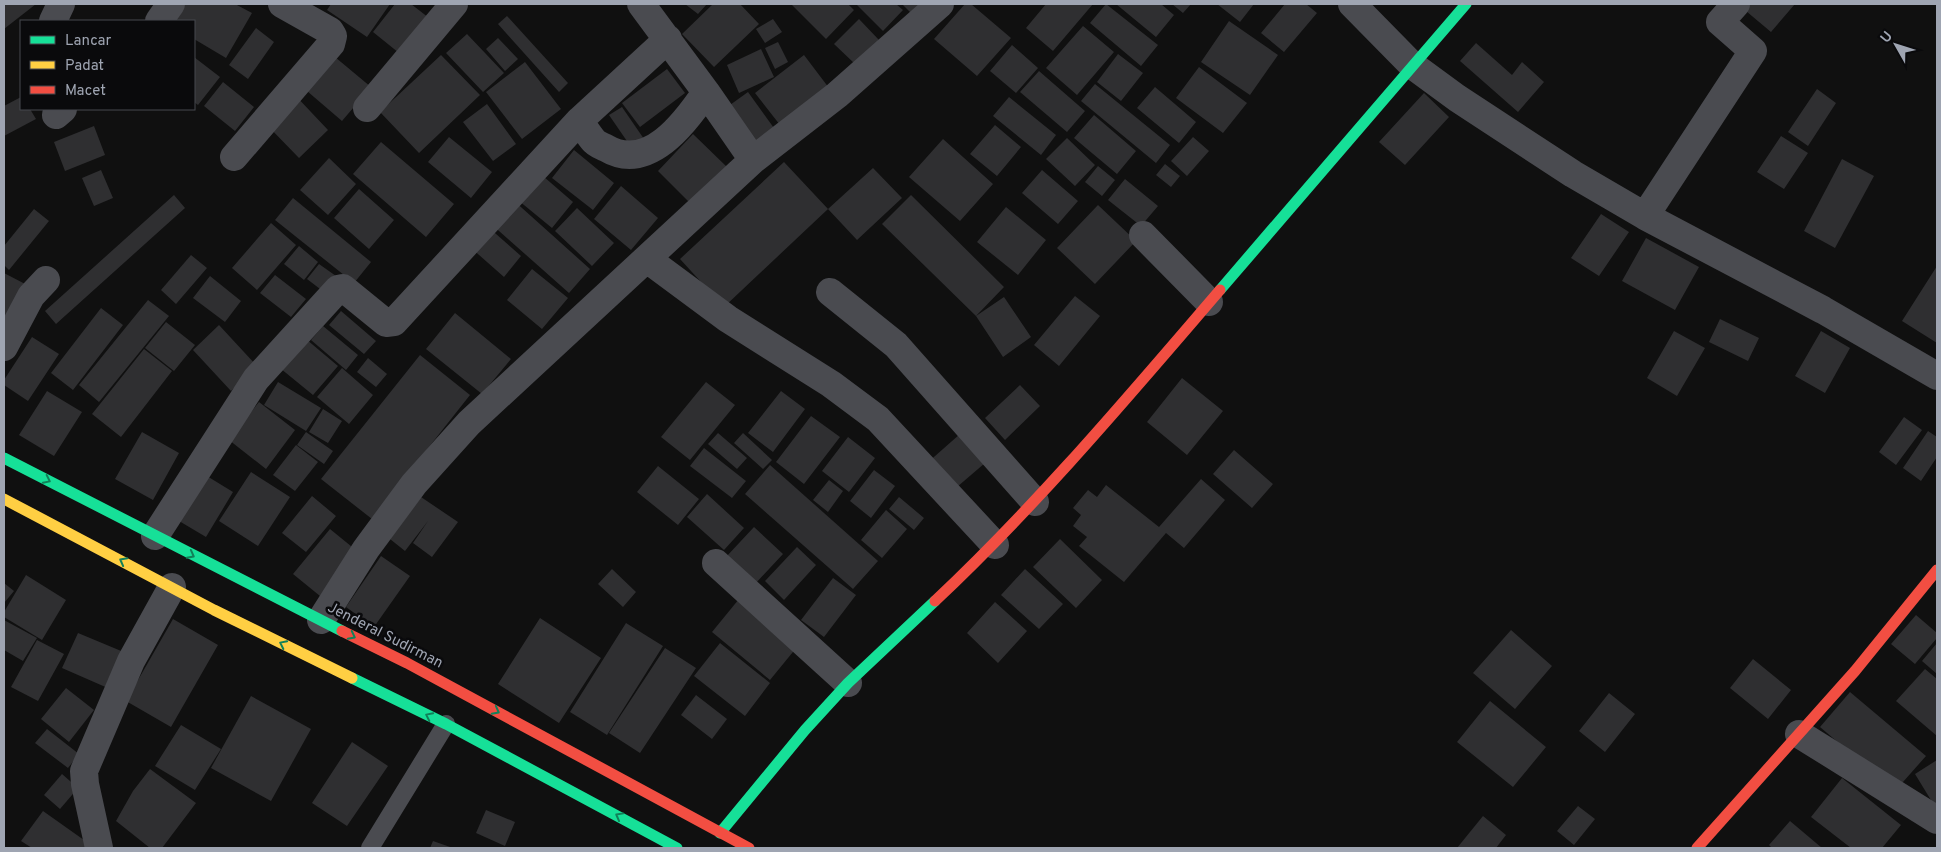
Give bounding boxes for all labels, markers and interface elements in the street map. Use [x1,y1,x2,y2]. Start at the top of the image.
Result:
legend [20,20,195,110]
north arrow [1871,20,1921,70]
text: U [1877,29,1897,47]
text: Lancar [65,32,112,51]
text: Padat [65,57,104,76]
text: Macet [65,82,106,101]
one-way arrow [42,474,51,484]
one-way arrow [186,549,195,559]
one-way arrow [120,557,129,567]
street label: Jenderal Sudirman [324,599,446,673]
one-way arrow [347,629,356,640]
one-way arrow [279,640,288,650]
one-way arrow [491,705,500,715]
one-way arrow [425,712,434,722]
one-way arrow [616,812,625,822]

